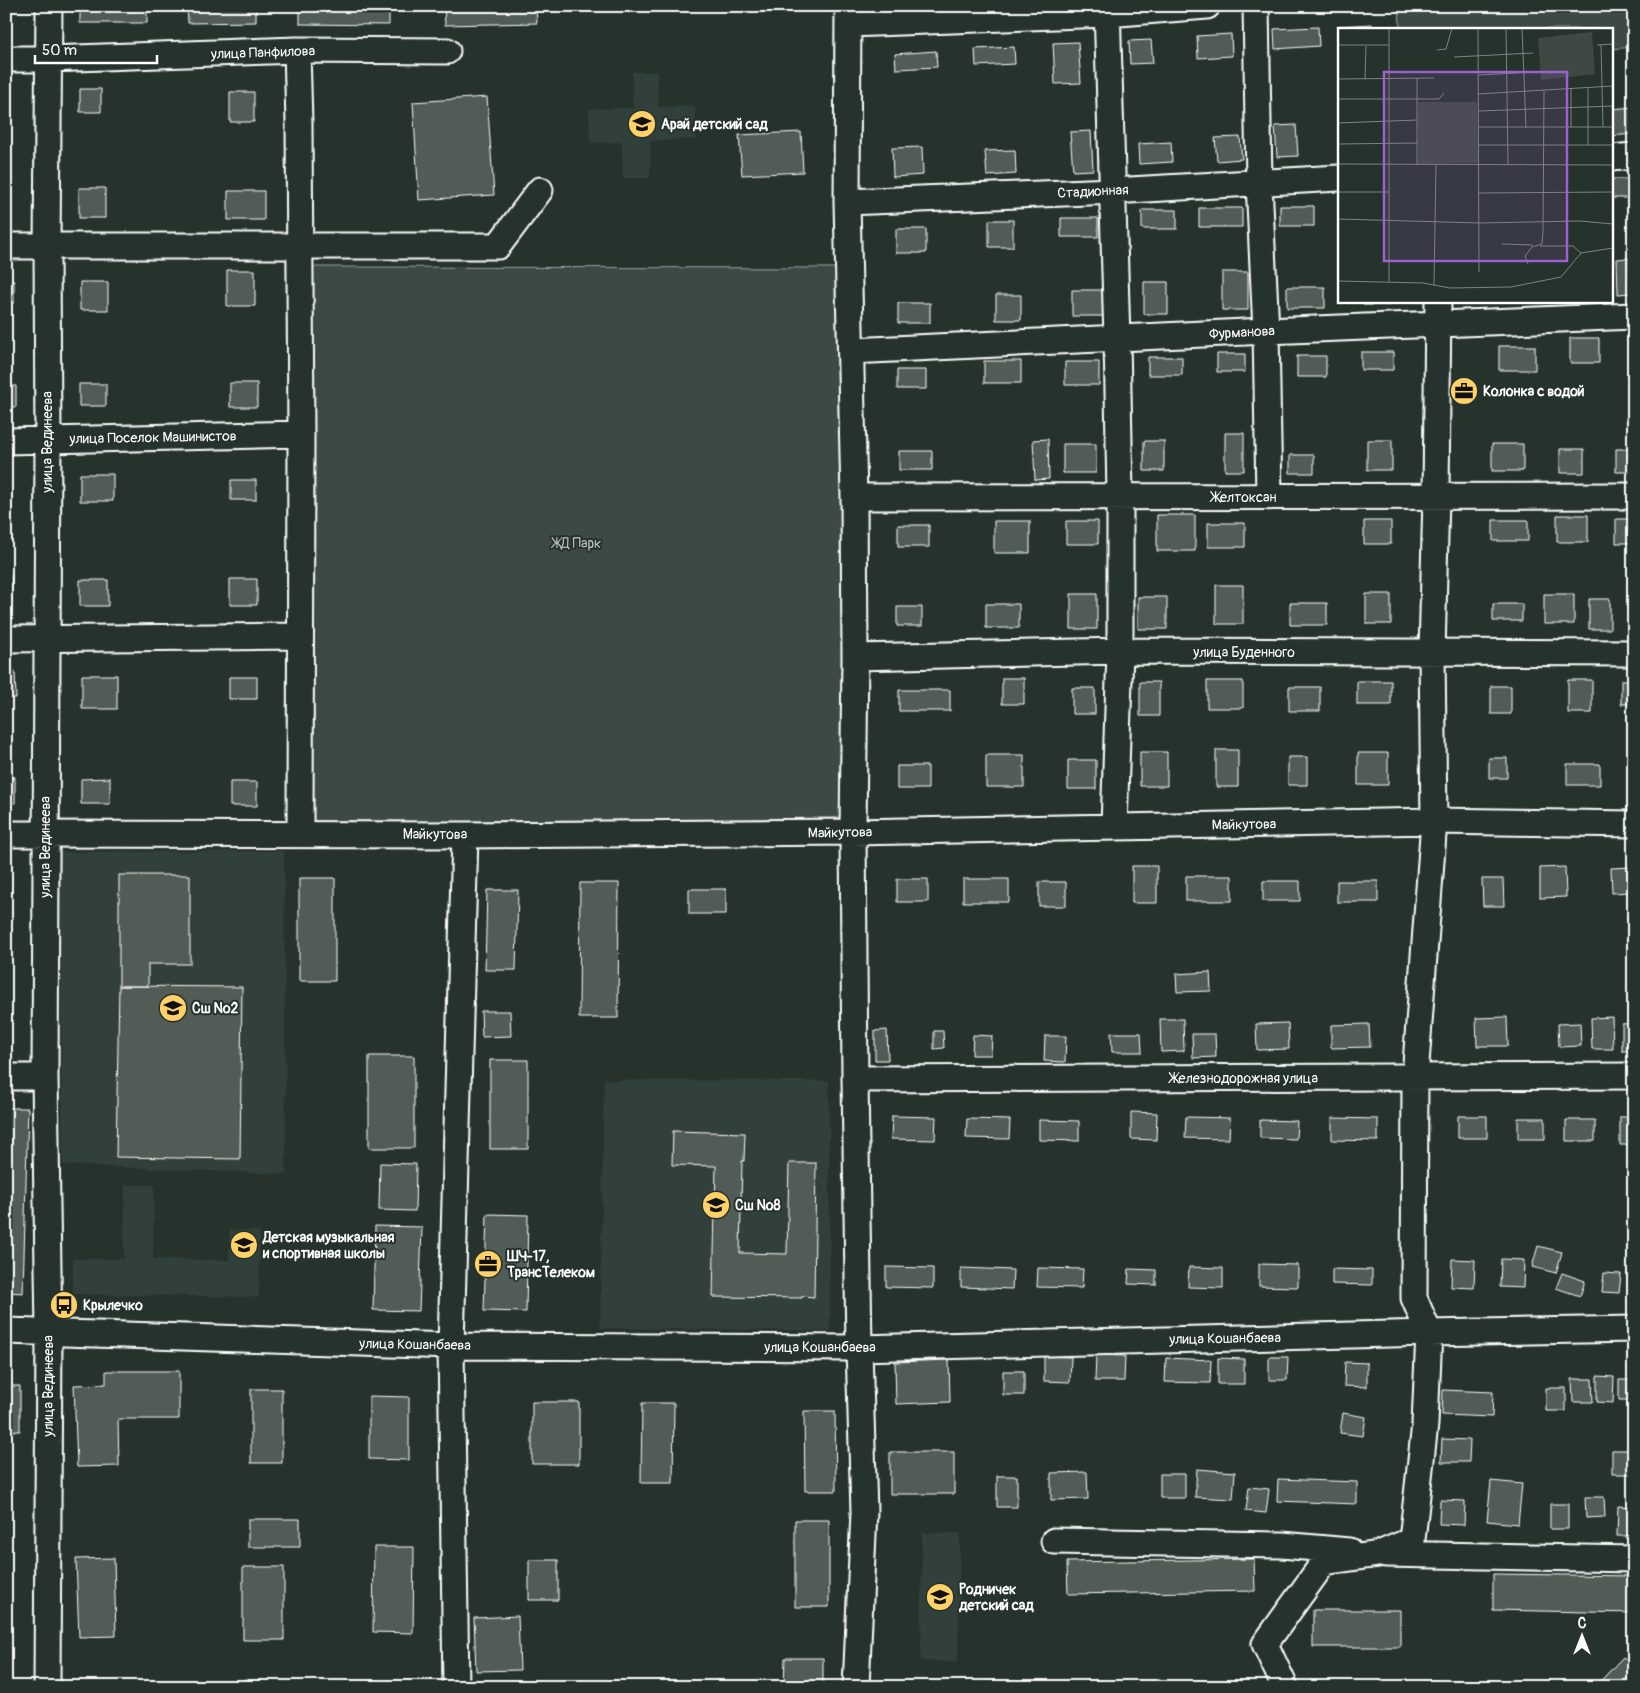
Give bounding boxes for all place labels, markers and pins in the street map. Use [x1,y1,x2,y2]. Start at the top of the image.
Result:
school or university icon: Арай детский сад [627,109,657,139]
place label: Арай детский сад [661,116,768,133]
office icon: Колонка с водой [1449,376,1479,406]
place label: Колонка с водой [1483,383,1585,400]
school or university icon: Сш №2 [158,993,188,1023]
place label: Сш №2 [192,1000,239,1017]
school or university icon: Сш №8 [701,1190,731,1220]
place label: Сш №8 [735,1197,781,1214]
place label: Детская музыкальная и спортивная школы [262,1229,395,1262]
school or university icon: Детская музыкальная и спортивная школы [229,1230,259,1260]
place label: ШЧ-17, ТрансТелеком [506,1248,595,1281]
office icon: ШЧ-17, ТрансТелеком [473,1249,503,1279]
bus stop icon: Крылечко [49,1290,79,1320]
place label: Крылечко [83,1297,143,1314]
place label: Родничек детский сад [958,1581,1034,1614]
school or university icon: Родничек детский сад [925,1582,955,1612]

